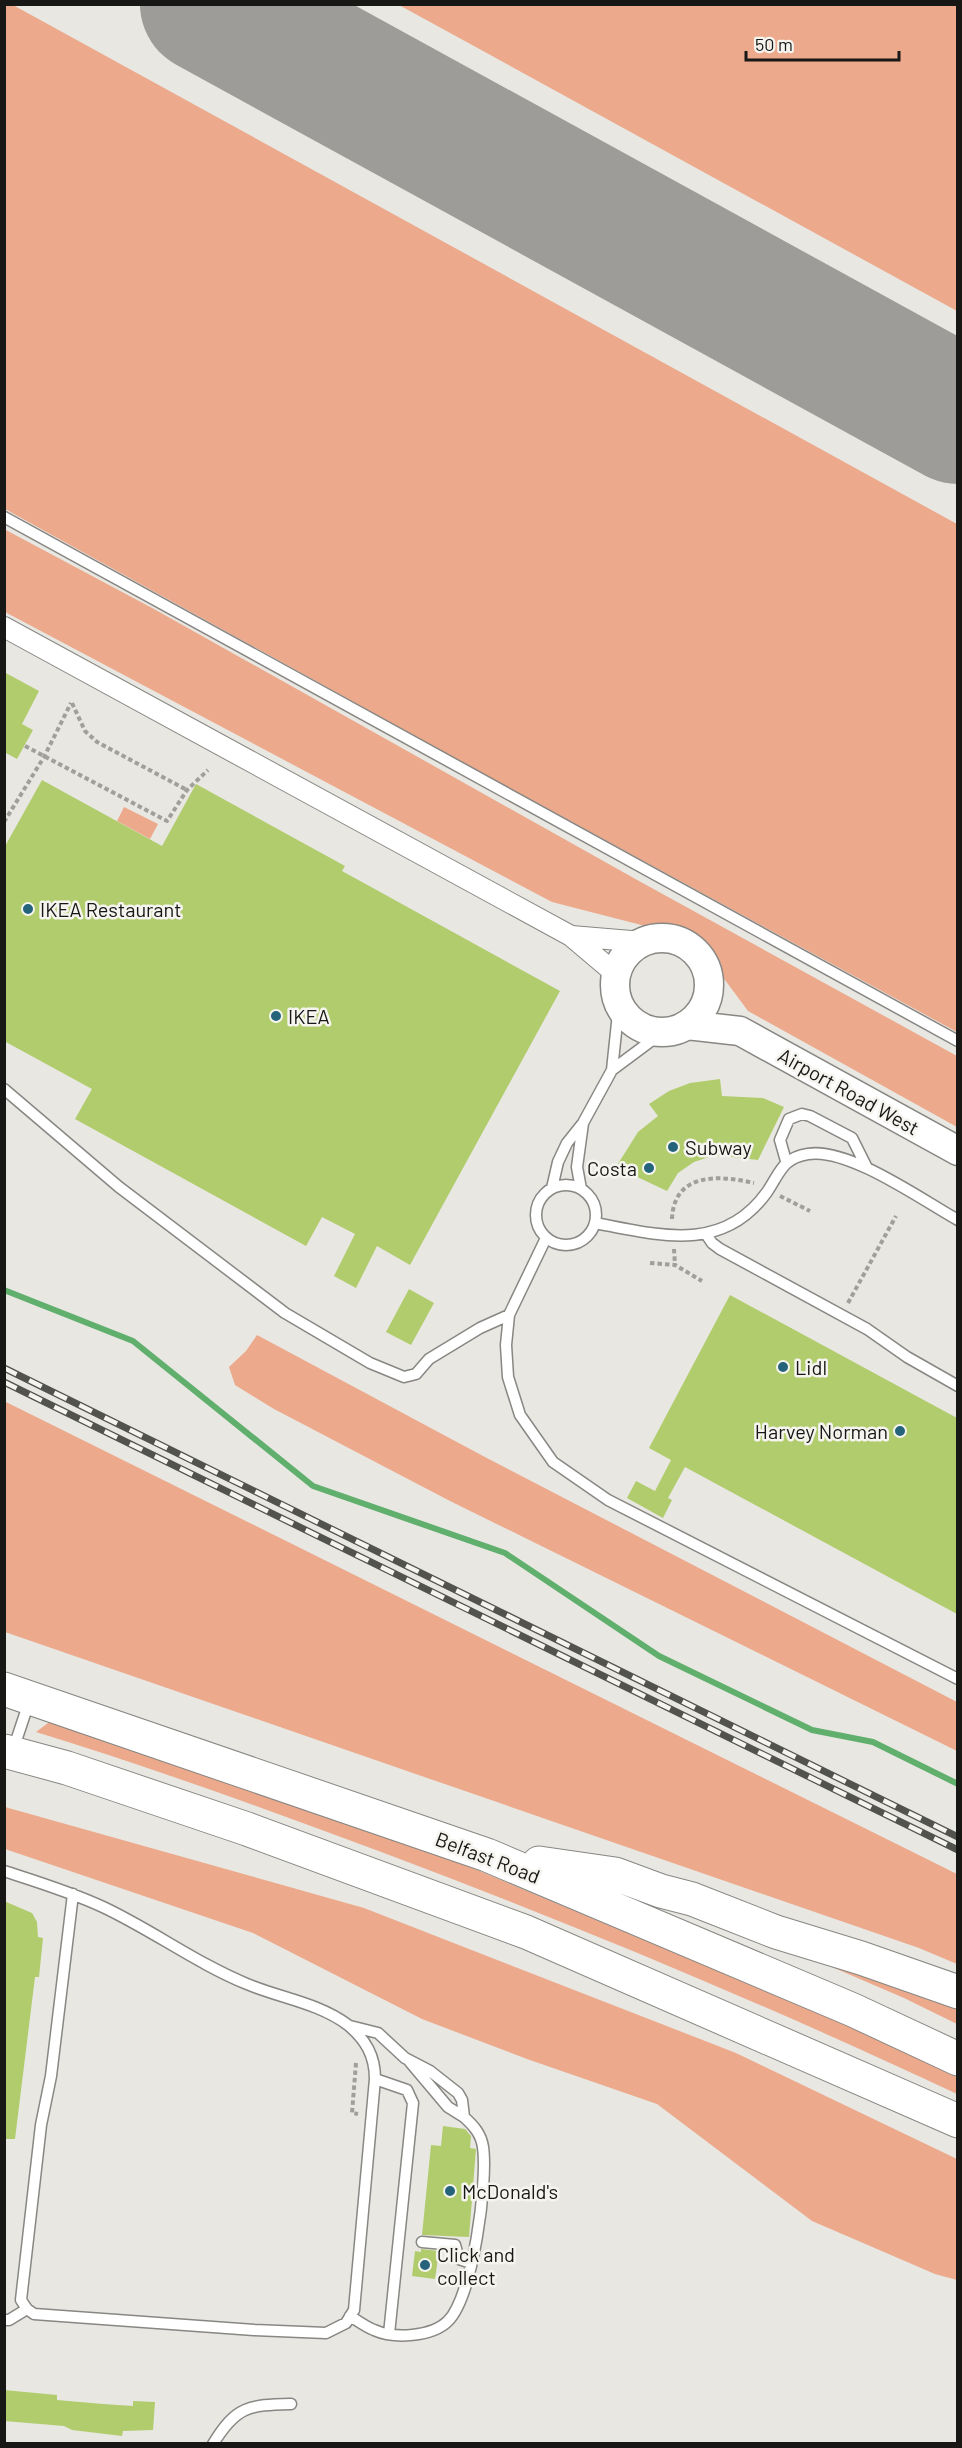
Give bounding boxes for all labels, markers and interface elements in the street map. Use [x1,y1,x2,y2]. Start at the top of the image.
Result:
scale bar [746,24,899,62]
text: 50 m [755,33,793,55]
place label: IKEA Restaurant [40,897,182,921]
marker: IKEA Restaurant [21,902,35,916]
place label: IKEA [288,1004,330,1028]
marker: IKEA [269,1009,283,1023]
street label: Airport Road West [774,1042,924,1140]
place label: Subway [685,1135,752,1159]
marker: Subway [666,1140,680,1154]
place label: Costa [587,1156,637,1180]
marker: Costa [642,1161,656,1175]
place label: Lidl [795,1355,827,1379]
marker: Lidl [776,1360,790,1374]
place label: Harvey Norman [755,1419,888,1443]
marker: Harvey Norman [893,1424,907,1438]
street label: Belfast Road [432,1826,544,1888]
place label: McDonald's [462,2179,558,2203]
marker: McDonald's [443,2184,457,2198]
place label: Click and collect [437,2242,515,2289]
marker: Click and collect [418,2258,432,2272]

